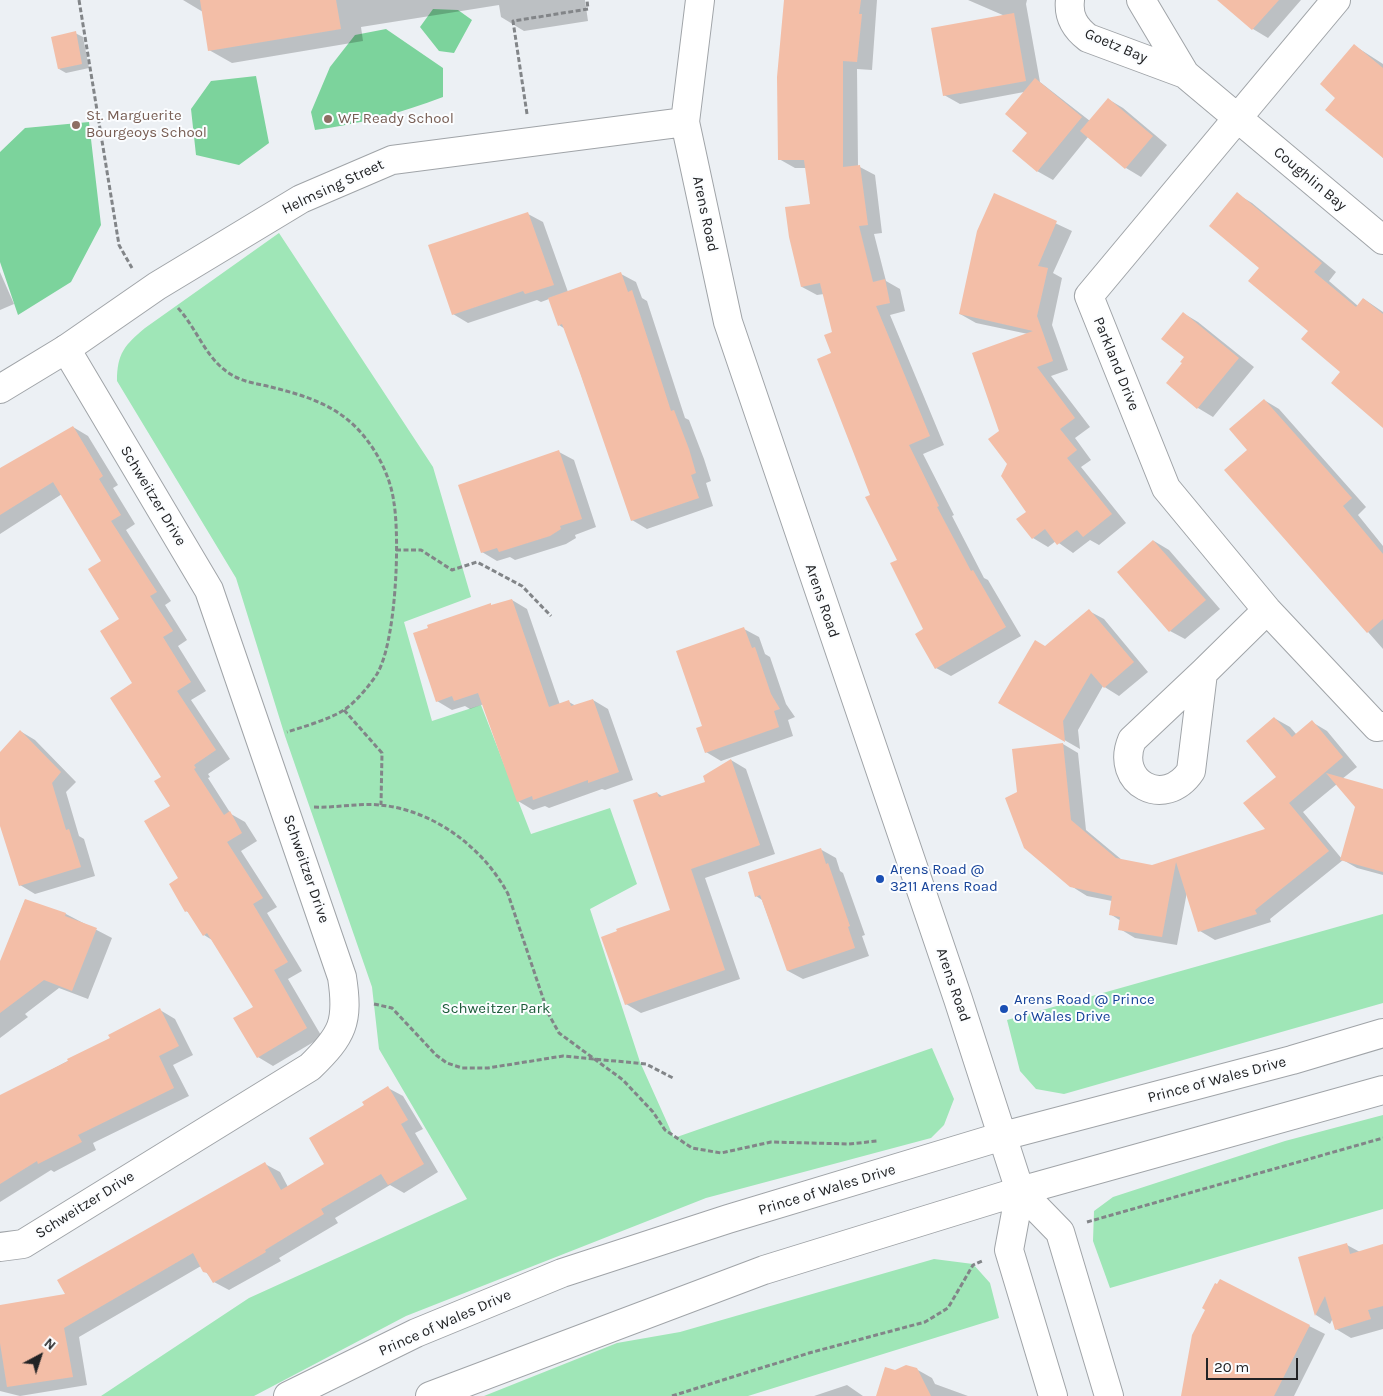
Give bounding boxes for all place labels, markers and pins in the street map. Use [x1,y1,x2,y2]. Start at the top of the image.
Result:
place label: St. Marguerite Bourgeoys School [86,107,207,142]
place label: WF Ready School [338,110,454,128]
marker: WF Ready School [322,113,334,125]
marker: St. Marguerite Bourgeoys School [70,119,82,131]
place label: Arens Road @ 3211 Arens Road [890,861,998,896]
marker: Arens Road @ 3211 Arens Road [874,873,886,885]
place label: Arens Road @ Prince of Wales Drive [1014,991,1155,1026]
marker: Arens Road @ Prince of Wales Drive [998,1003,1010,1015]

